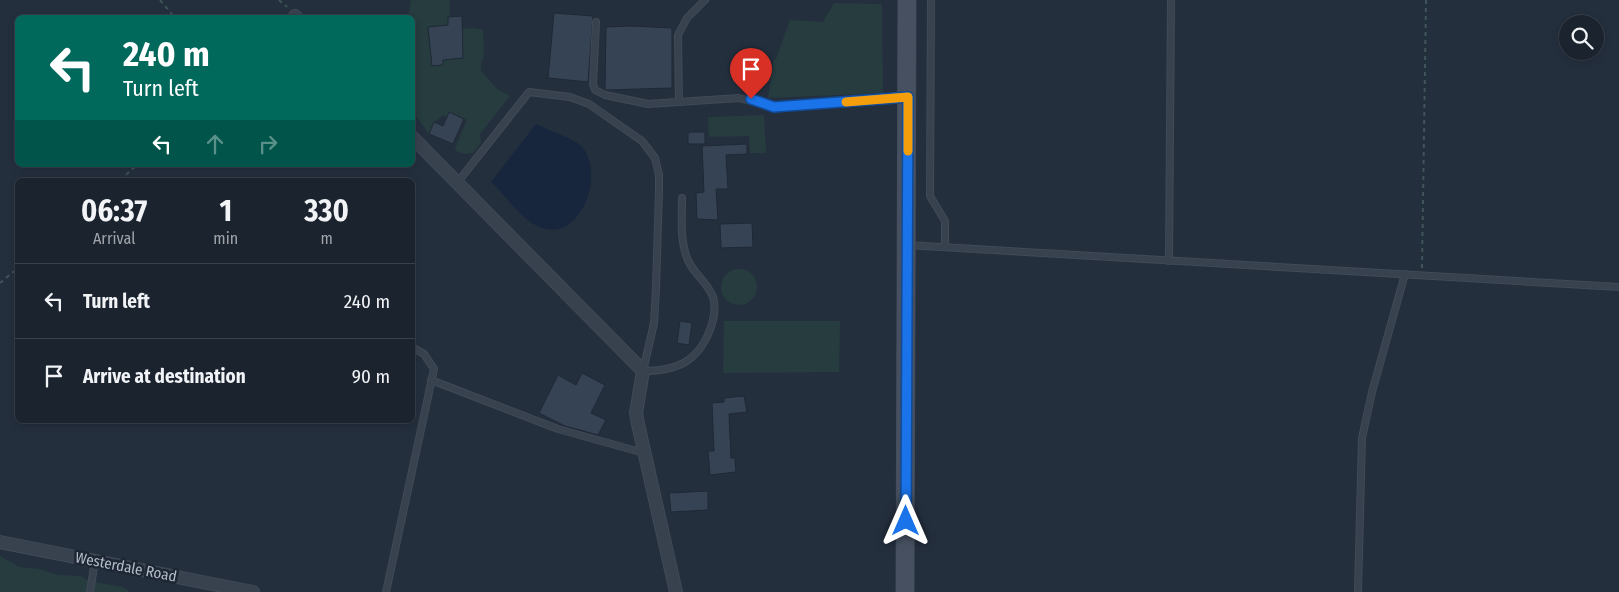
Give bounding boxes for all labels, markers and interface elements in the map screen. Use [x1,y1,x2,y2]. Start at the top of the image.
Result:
map controls [1559,15,1604,60]
button: search [1559,15,1604,60]
text: 240 m [123,33,210,75]
icon: left [40,35,105,100]
pin [730,48,772,99]
icon: arrive [737,55,765,83]
text: Turn left [123,75,199,102]
icon: left [148,130,176,158]
icon: ahead [201,130,229,158]
icon: right [254,130,282,158]
text: 06:37 [81,193,147,229]
text: 1 [219,193,232,229]
text: 330 [304,193,349,229]
text: Arrival [93,229,135,248]
text: min [213,229,238,248]
text: m [320,229,333,248]
icon: left [40,287,68,315]
text: Turn left [83,290,150,313]
text: 240 m [344,290,390,313]
icon: arrive [40,362,68,390]
text: Arrive at destination [83,365,246,388]
text: 90 m [352,365,390,388]
position arrow [879,494,931,546]
street label: Westerdale Road [74,548,178,586]

